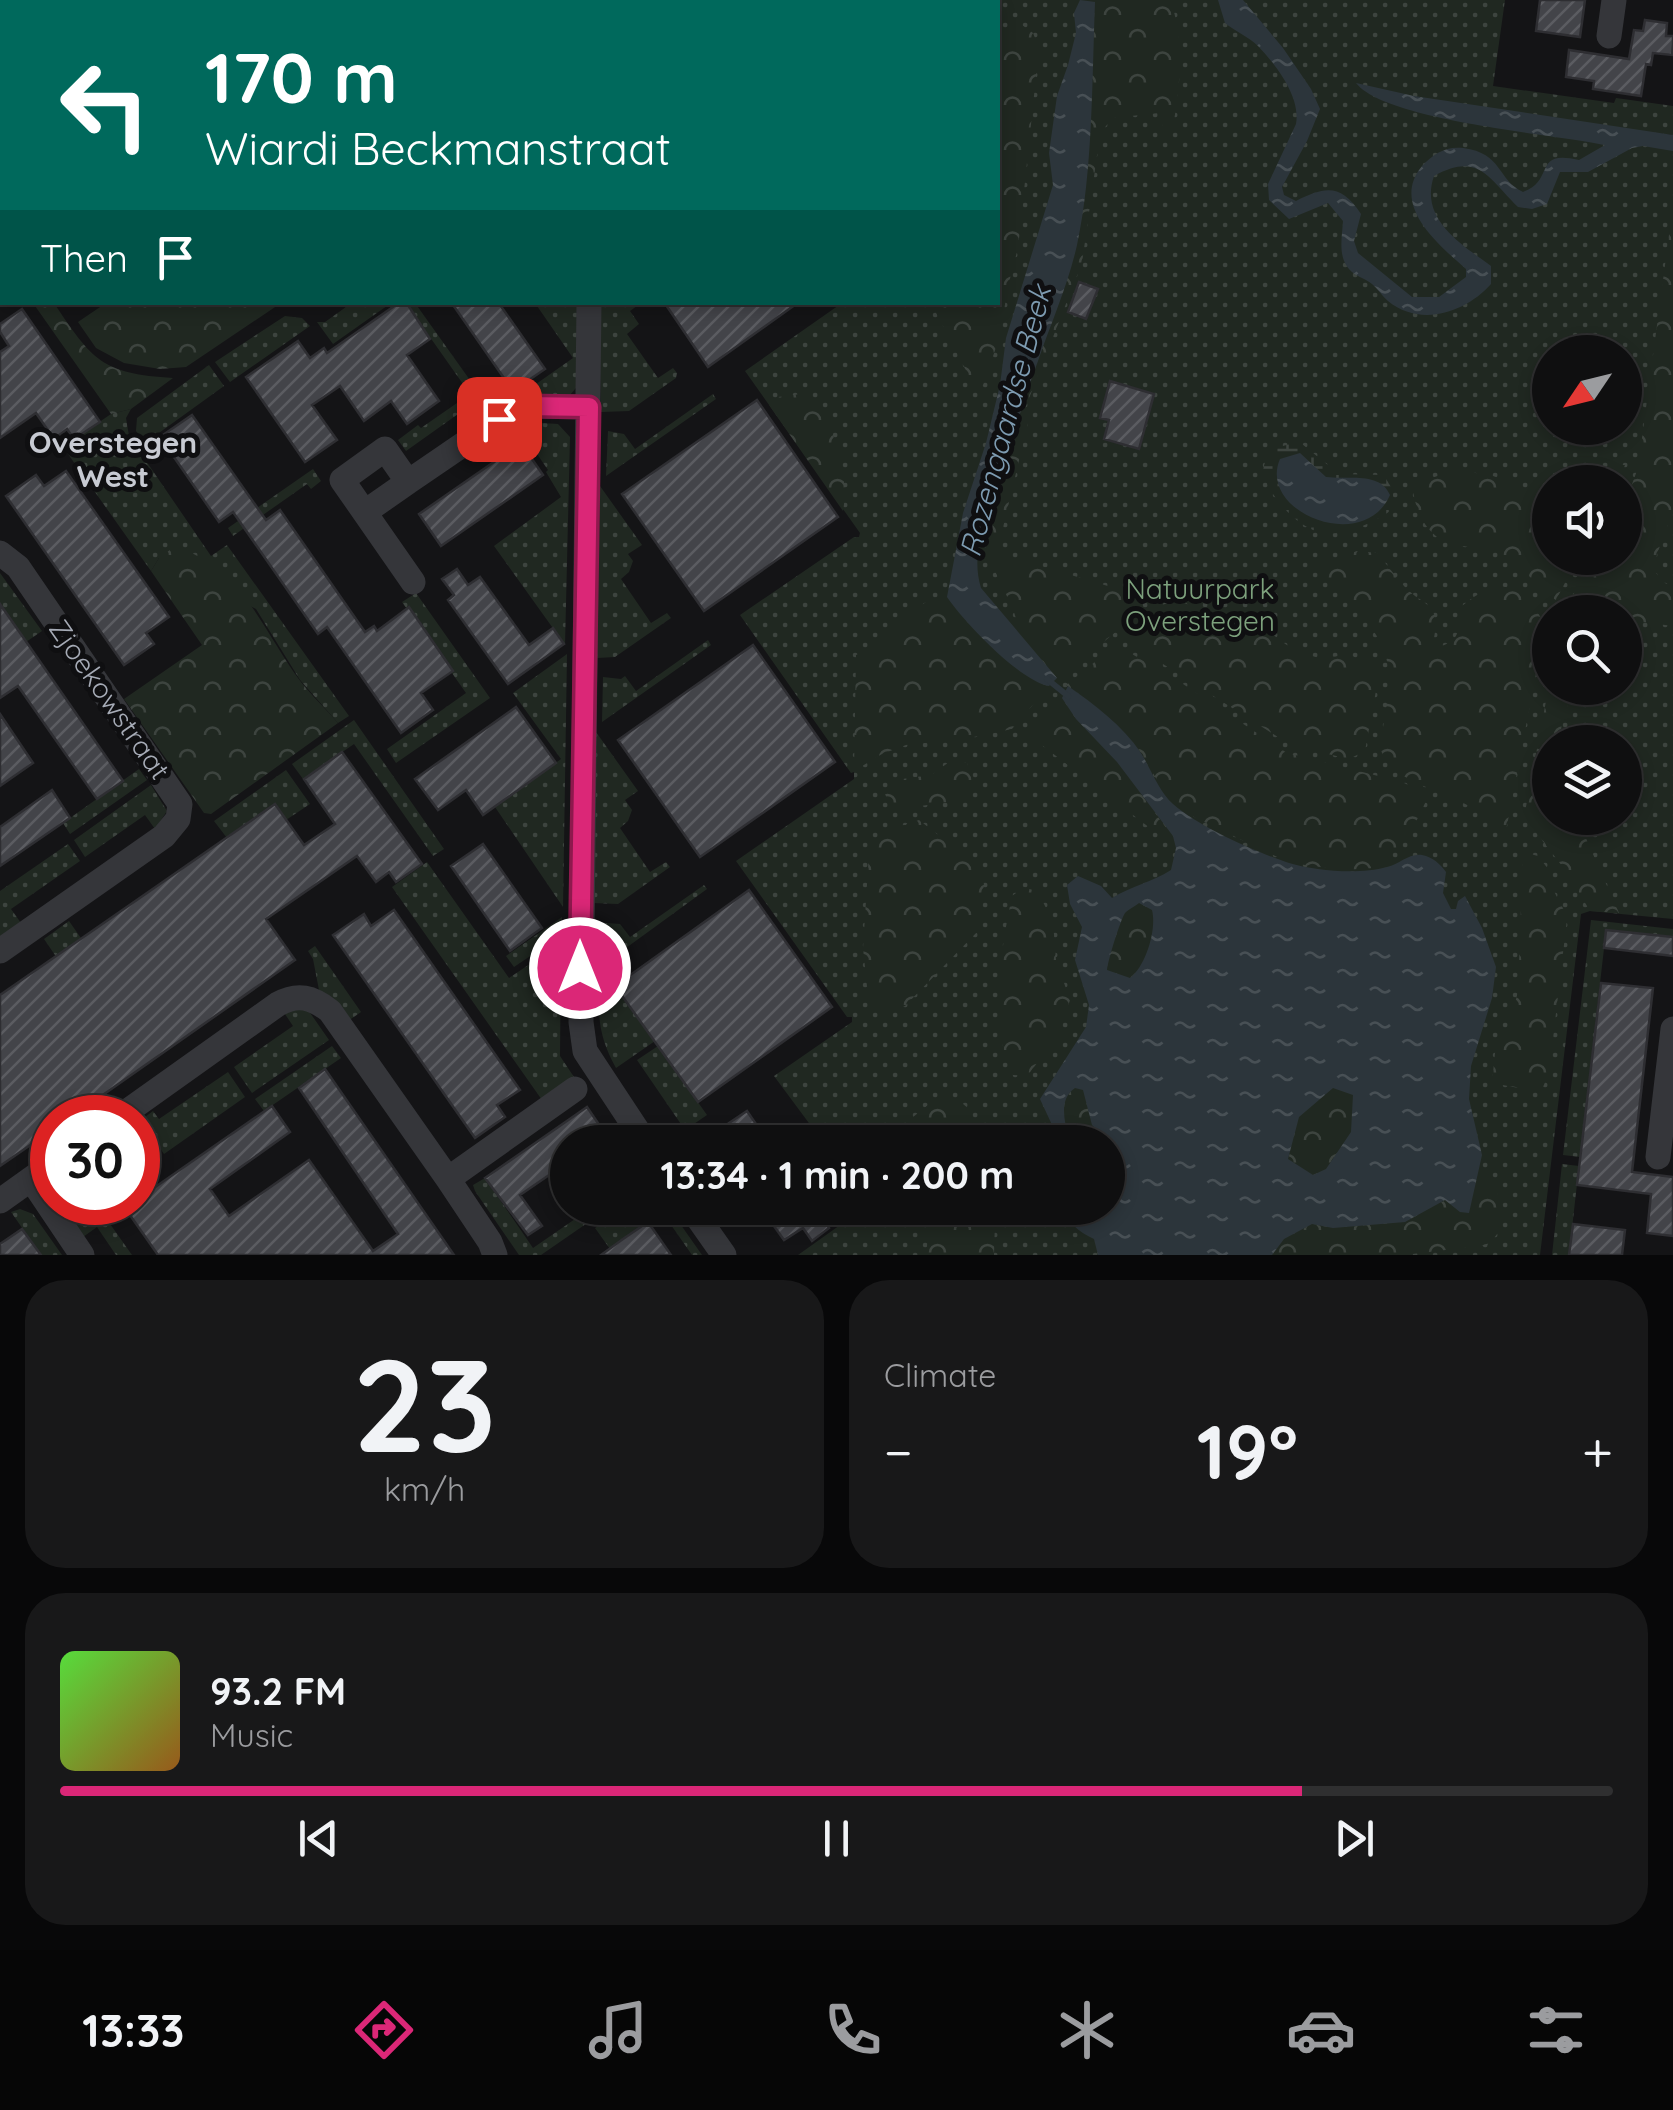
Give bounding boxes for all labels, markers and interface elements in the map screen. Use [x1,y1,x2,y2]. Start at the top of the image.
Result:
text: 170 m [205,33,398,121]
icon: left [40,40,170,170]
text: Wiardi Beckmanstraat [205,120,671,176]
icon: arrive [148,230,203,285]
text: Then [40,234,128,282]
water label: Rozengaardse Beek [951,278,1060,561]
north arrow [1532,335,1642,445]
map controls [1532,335,1642,835]
pin [457,377,542,462]
icon: arrive [472,392,527,447]
district label: Overstegen West [29,423,197,495]
button: sound [1532,465,1642,575]
park label: Natuurpark Overstegen [1125,571,1275,638]
button: search [1532,595,1642,705]
street label: Zjoekowstraat [42,612,178,786]
button: layers [1532,725,1642,835]
position arrow [528,916,632,1020]
speed limit sign: 30 [30,1095,160,1225]
text: 13:34 · 1 min · 200 m [661,1151,1014,1199]
text: 23 [353,1322,496,1485]
text: Climate [884,1355,996,1395]
text: 19° [1197,1404,1298,1498]
text: − [884,1417,913,1486]
text: + [1582,1417,1613,1486]
text: km/h [384,1469,465,1509]
text: 93.2 FM [210,1667,346,1715]
text: Music [210,1715,293,1755]
icon: previous [291,1811,346,1866]
icon: pause [809,1811,864,1866]
icon: next [1327,1811,1382,1866]
icon: directions [349,1995,419,2065]
icon: music [583,1995,653,2065]
icon: phone [818,1995,888,2065]
icon: climate [1052,1995,1122,2065]
icon: car [1286,1995,1356,2065]
icon: filters [1521,1995,1591,2065]
text: 13:33 [82,2002,184,2058]

